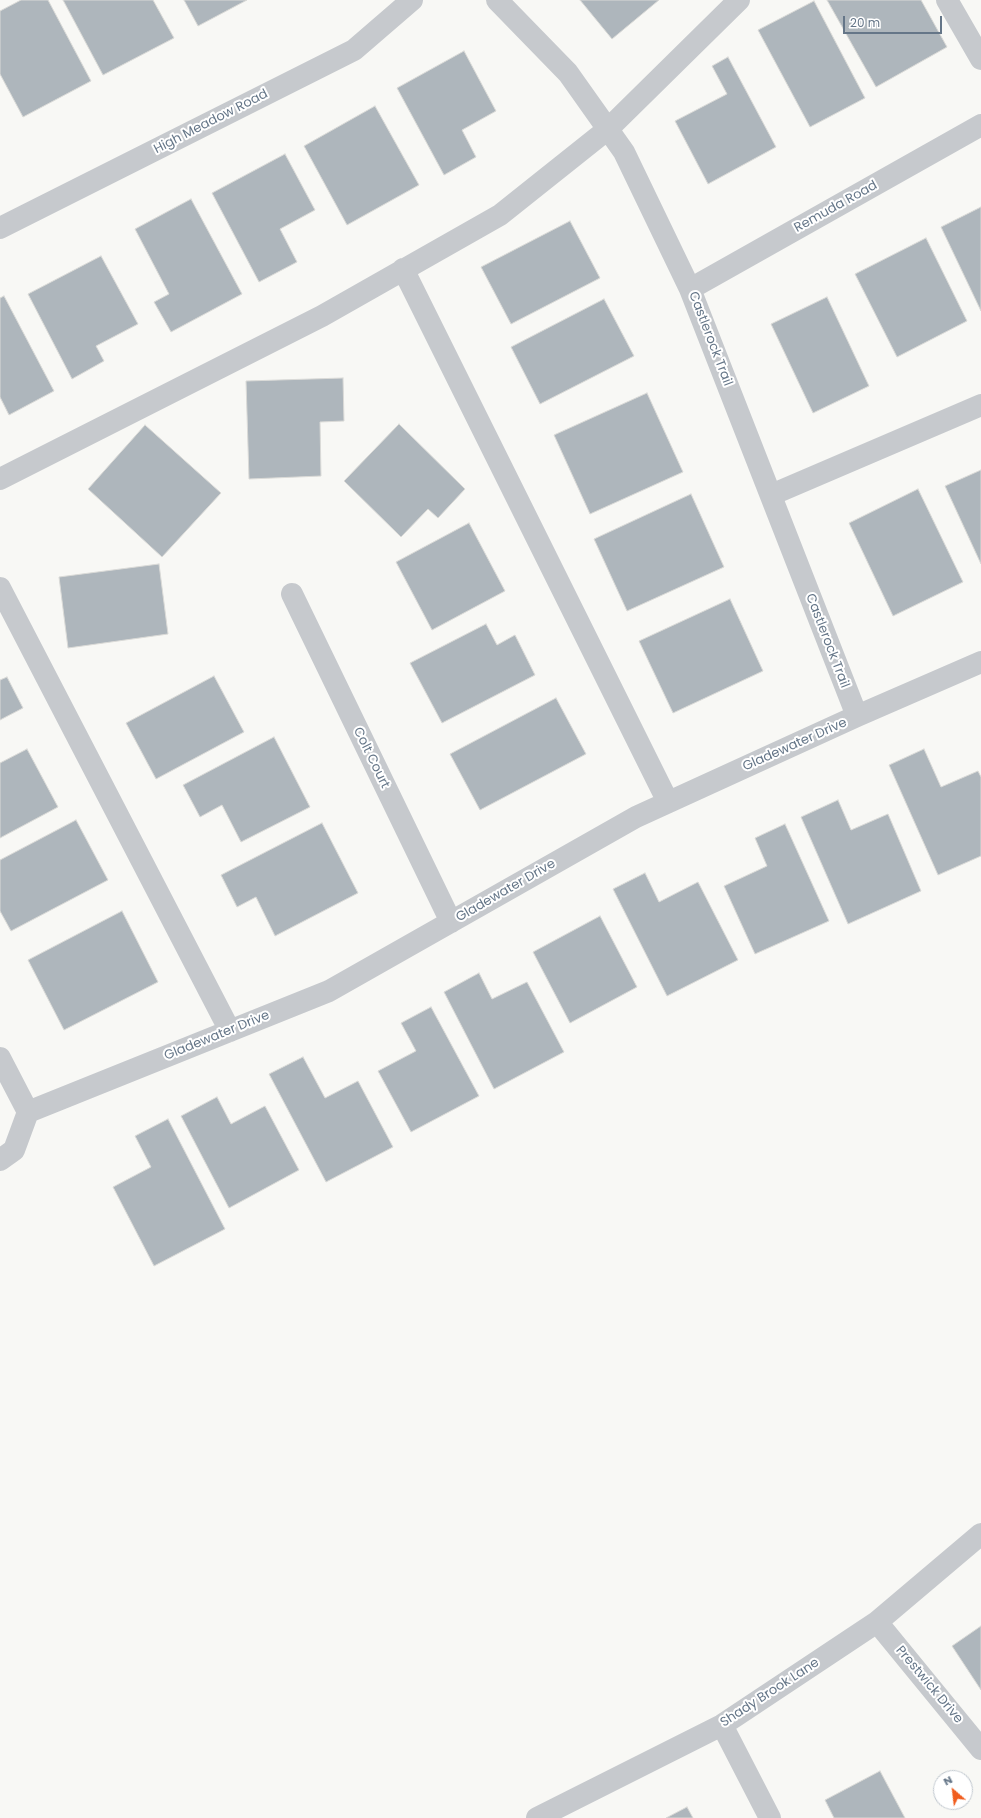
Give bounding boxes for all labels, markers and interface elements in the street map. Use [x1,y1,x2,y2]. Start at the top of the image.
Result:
scale bar [845,8,944,34]
text: 20 m [850,14,880,31]
street label: High Meadow Road [151,86,271,158]
street label: Remuda Road [792,178,880,236]
street label: Castlerock Trail [685,290,735,388]
street label: Castlerock Trail [802,592,852,690]
street label: Gladewater Drive [741,715,849,775]
street label: Colt Court [350,725,392,791]
street label: Gladewater Drive [454,856,558,926]
street label: Gladewater Drive [162,1008,272,1064]
street label: Prestwick Drive [892,1643,966,1727]
street label: Shady Brook Lane [718,1655,822,1731]
north arrow [933,1770,973,1810]
text: N [940,1771,955,1789]

